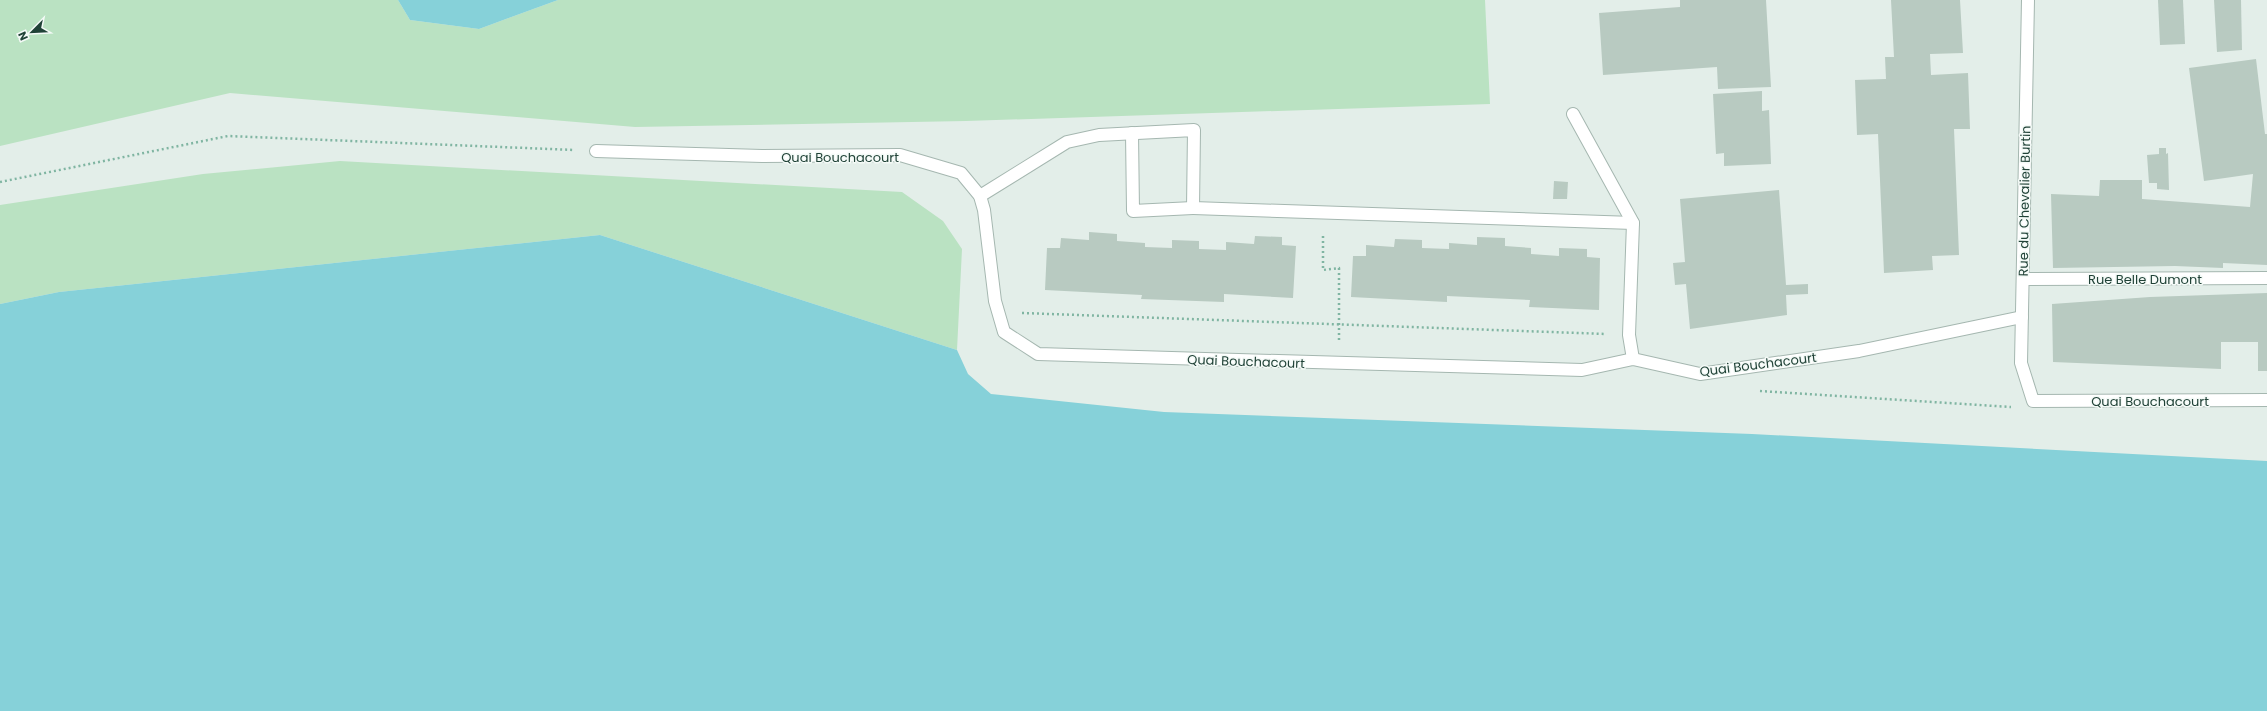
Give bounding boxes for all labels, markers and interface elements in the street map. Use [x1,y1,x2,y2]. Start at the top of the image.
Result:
north arrow [12,12,52,52]
text: N [14,29,32,43]
street label: Rue du Chevalier Burtin [2014,125,2035,277]
street label: Quai Bouchacourt [781,148,899,167]
street label: Rue Belle Dumont [2088,270,2202,289]
street label: Quai Bouchacourt [1698,348,1818,381]
street label: Quai Bouchacourt [1187,350,1305,373]
street label: Quai Bouchacourt [2091,392,2209,411]

